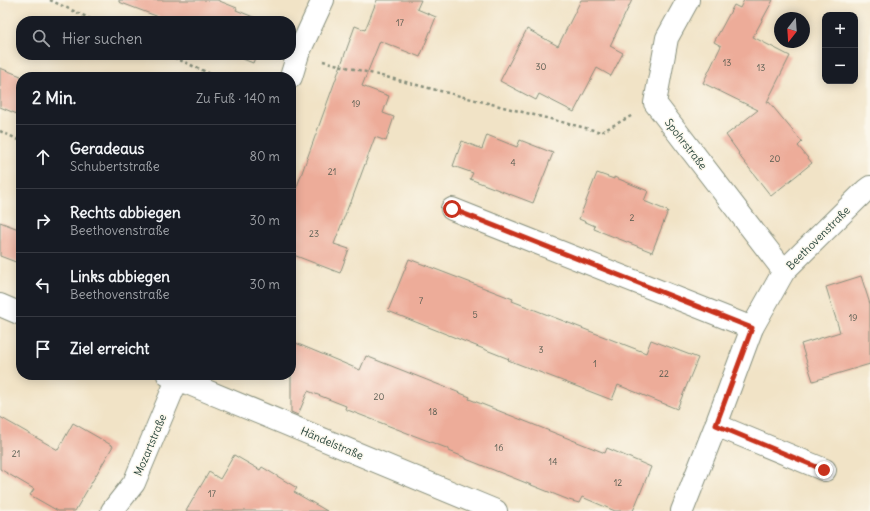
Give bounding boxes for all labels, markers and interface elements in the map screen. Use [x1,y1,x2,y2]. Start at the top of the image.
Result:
north arrow [774,12,810,48]
map controls [822,12,858,84]
button: + [822,12,858,48]
search box [16,16,296,60]
house number: 17 [396,17,405,28]
icon: search [30,27,52,49]
text: Hier suchen [62,29,142,48]
button: − [822,48,858,84]
house number: 13 [723,57,731,68]
house number: 30 [535,61,547,72]
house number: 13 [757,62,765,73]
text: 2 Min. [32,87,76,109]
text: Zu Fuß · 140 m [196,90,280,107]
house number: 19 [352,98,360,109]
street label: Spohrstraße [662,116,710,172]
text: Geradeaus [70,139,144,158]
icon: ahead [32,146,54,168]
text: 80 m [249,148,280,165]
house number: 20 [770,153,781,164]
house number: 4 [510,157,516,168]
text: Schubertstraße [70,158,160,175]
house number: 21 [328,166,336,177]
route start [443,200,461,218]
text: Rechts abbiegen [70,203,181,222]
street label: Beethovenstraße [783,203,853,273]
icon: right [32,210,54,232]
text: 30 m [250,212,280,229]
house number: 2 [630,212,635,223]
text: Beethovenstraße [70,222,170,239]
house number: 23 [309,228,319,239]
text: Links abbiegen [70,267,170,286]
icon: left [32,274,54,296]
text: 30 m [250,276,280,293]
text: Beethovenstraße [70,286,170,303]
house number: 7 [419,295,424,306]
house number: 5 [472,309,478,320]
house number: 19 [849,312,857,323]
icon: arrive [32,338,54,360]
text: Ziel erreicht [70,339,149,358]
house number: 3 [538,344,544,355]
house number: 1 [593,358,597,369]
house number: 22 [659,368,669,379]
house number: 20 [374,391,385,402]
house number: 18 [429,406,437,417]
street label: Mozartstraße [131,412,169,478]
street label: Händelstraße [299,424,365,462]
house number: 16 [495,442,503,453]
house number: 21 [12,448,20,459]
house number: 14 [549,456,557,467]
route end [815,461,833,479]
house number: 12 [614,477,622,488]
house number: 17 [208,488,217,499]

